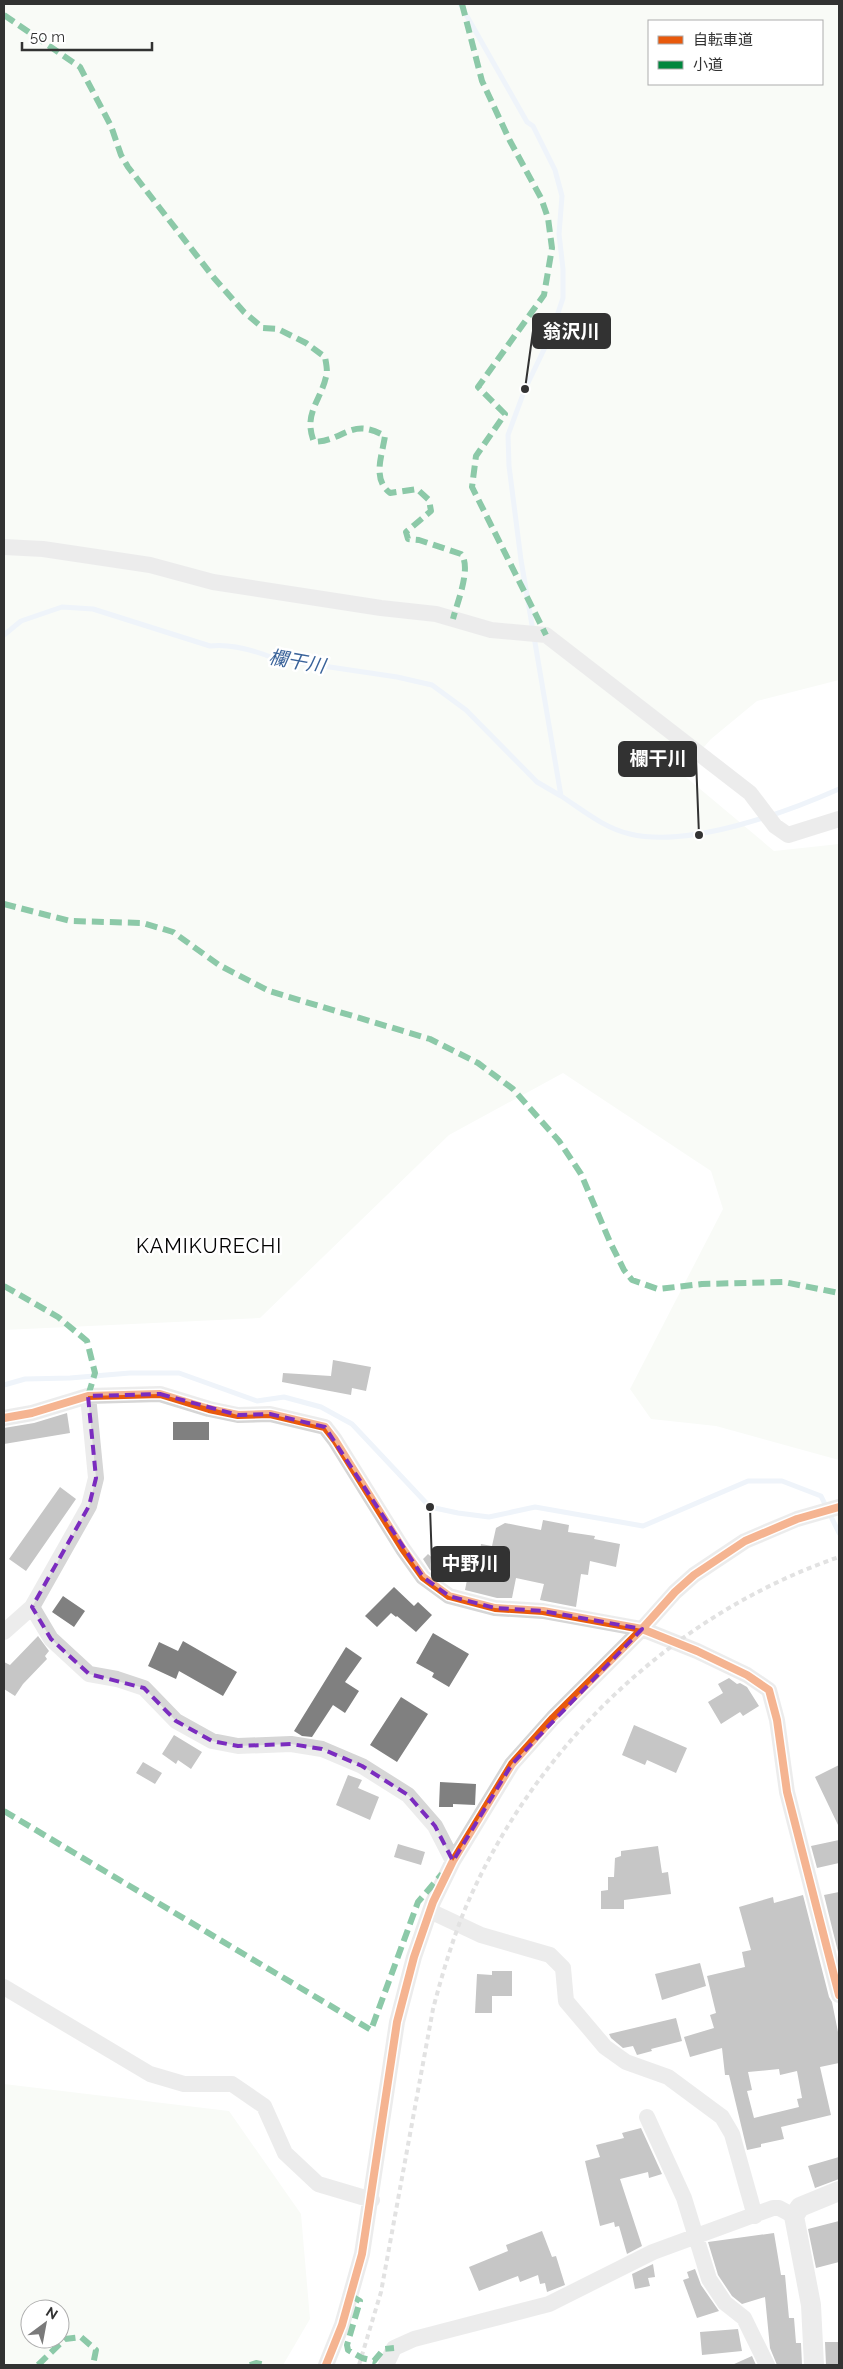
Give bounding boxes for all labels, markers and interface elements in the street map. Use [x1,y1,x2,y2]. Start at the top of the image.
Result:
scale bar [22,20,152,52]
legend [648,20,823,85]
text: 50 m [30,28,65,46]
text: 自転車道 [693,31,753,49]
text: 小道 [693,56,723,74]
callout: 翁沢川 [533,314,610,348]
text: 翁沢川 [542,320,600,342]
water label: 欄干川 [267,645,329,677]
callout: 欄干川 [619,742,696,776]
text: 欄干川 [629,747,687,769]
district label: KAMIKURECHI [136,1234,282,1258]
callout: 中野川 [432,1547,509,1581]
text: 中野川 [441,1552,499,1574]
north arrow [20,2299,70,2349]
text: N [43,2303,61,2323]

